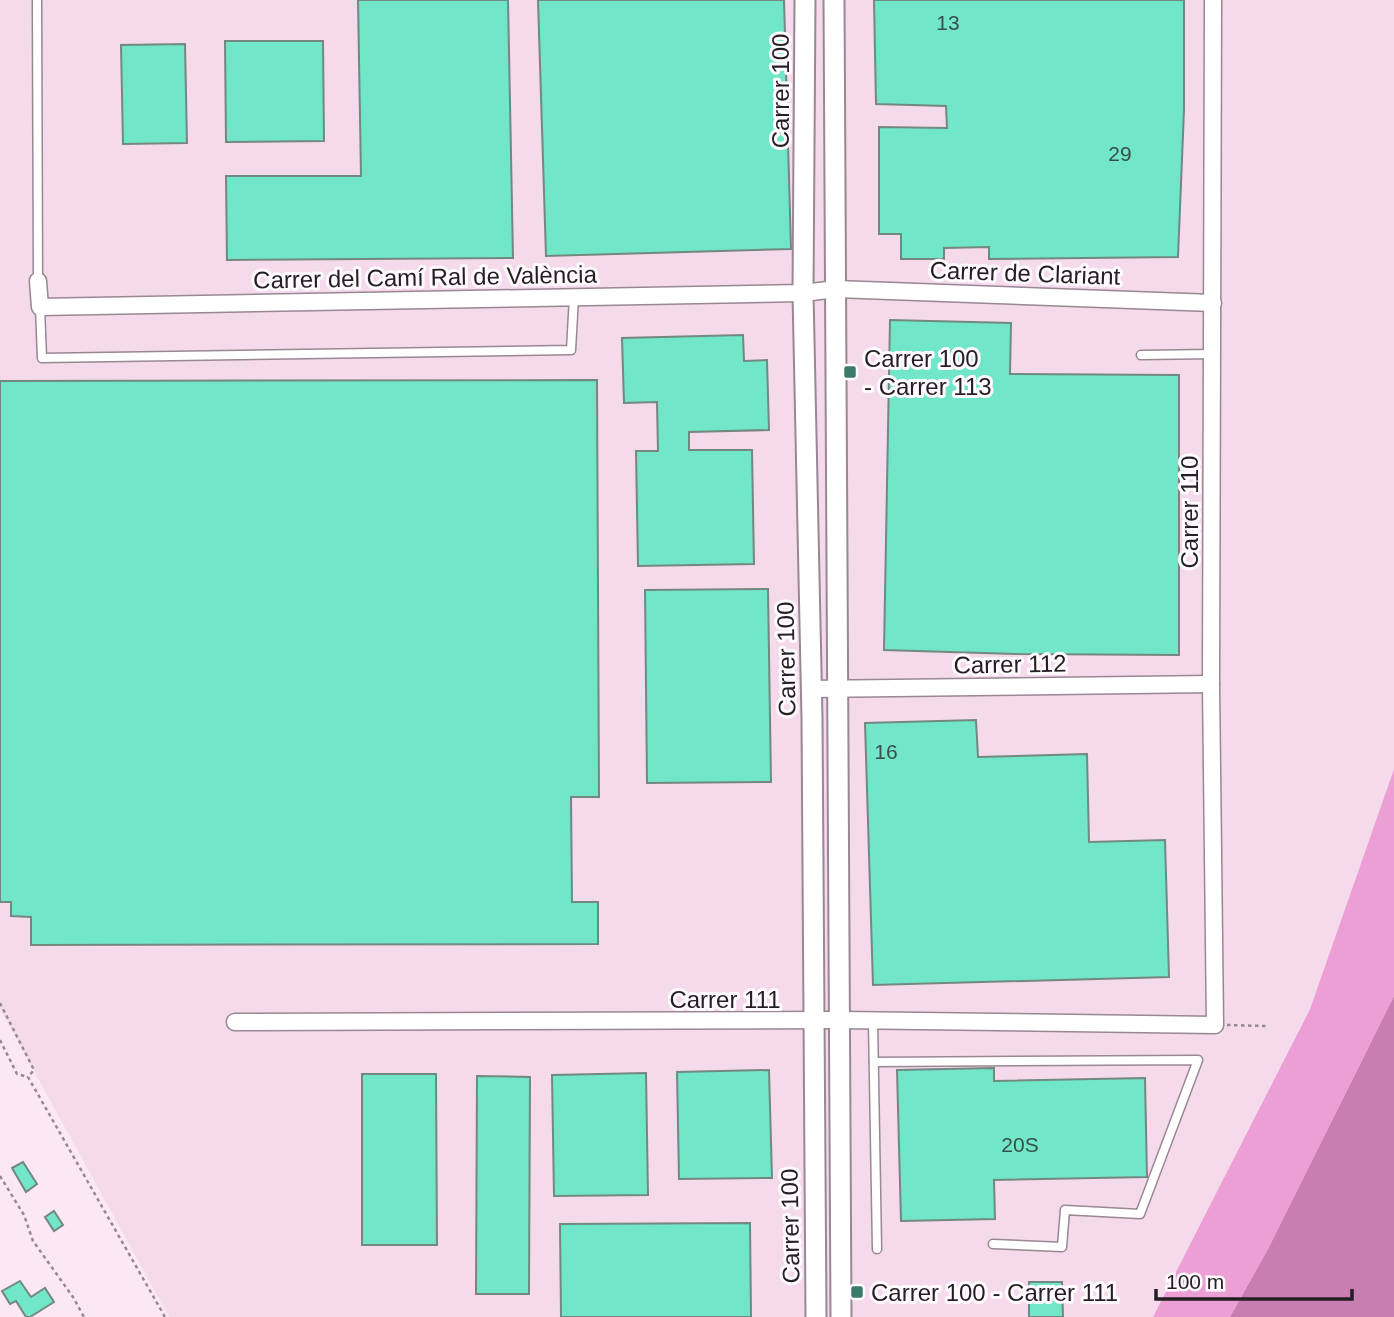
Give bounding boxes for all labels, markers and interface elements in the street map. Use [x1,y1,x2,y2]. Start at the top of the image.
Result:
house number: 13 [936,11,960,34]
street label: Carrer 100 [767,34,794,148]
house number: 29 [1108,142,1132,165]
street label: Carrer de Clariant [929,256,1121,290]
street label: Carrer del Camí Ral de València [253,260,598,293]
place label: Carrer 100 - Carrer 113 [864,345,992,400]
marker: Carrer 100 - Carrer 113 [842,364,858,380]
street label: Carrer 110 [1176,456,1203,568]
street label: Carrer 100 [772,601,800,717]
street label: Carrer 112 [953,650,1067,678]
house number: 16 [874,740,898,763]
street label: Carrer 111 [669,986,781,1013]
house number: 20S [1001,1133,1039,1156]
street label: Carrer 100 [776,1168,804,1284]
scale bar [1156,1258,1352,1302]
text: 100 m [1166,1270,1224,1293]
place label: Carrer 100 - Carrer 111 [871,1279,1118,1306]
marker: Carrer 100 - Carrer 111 [849,1284,865,1300]

